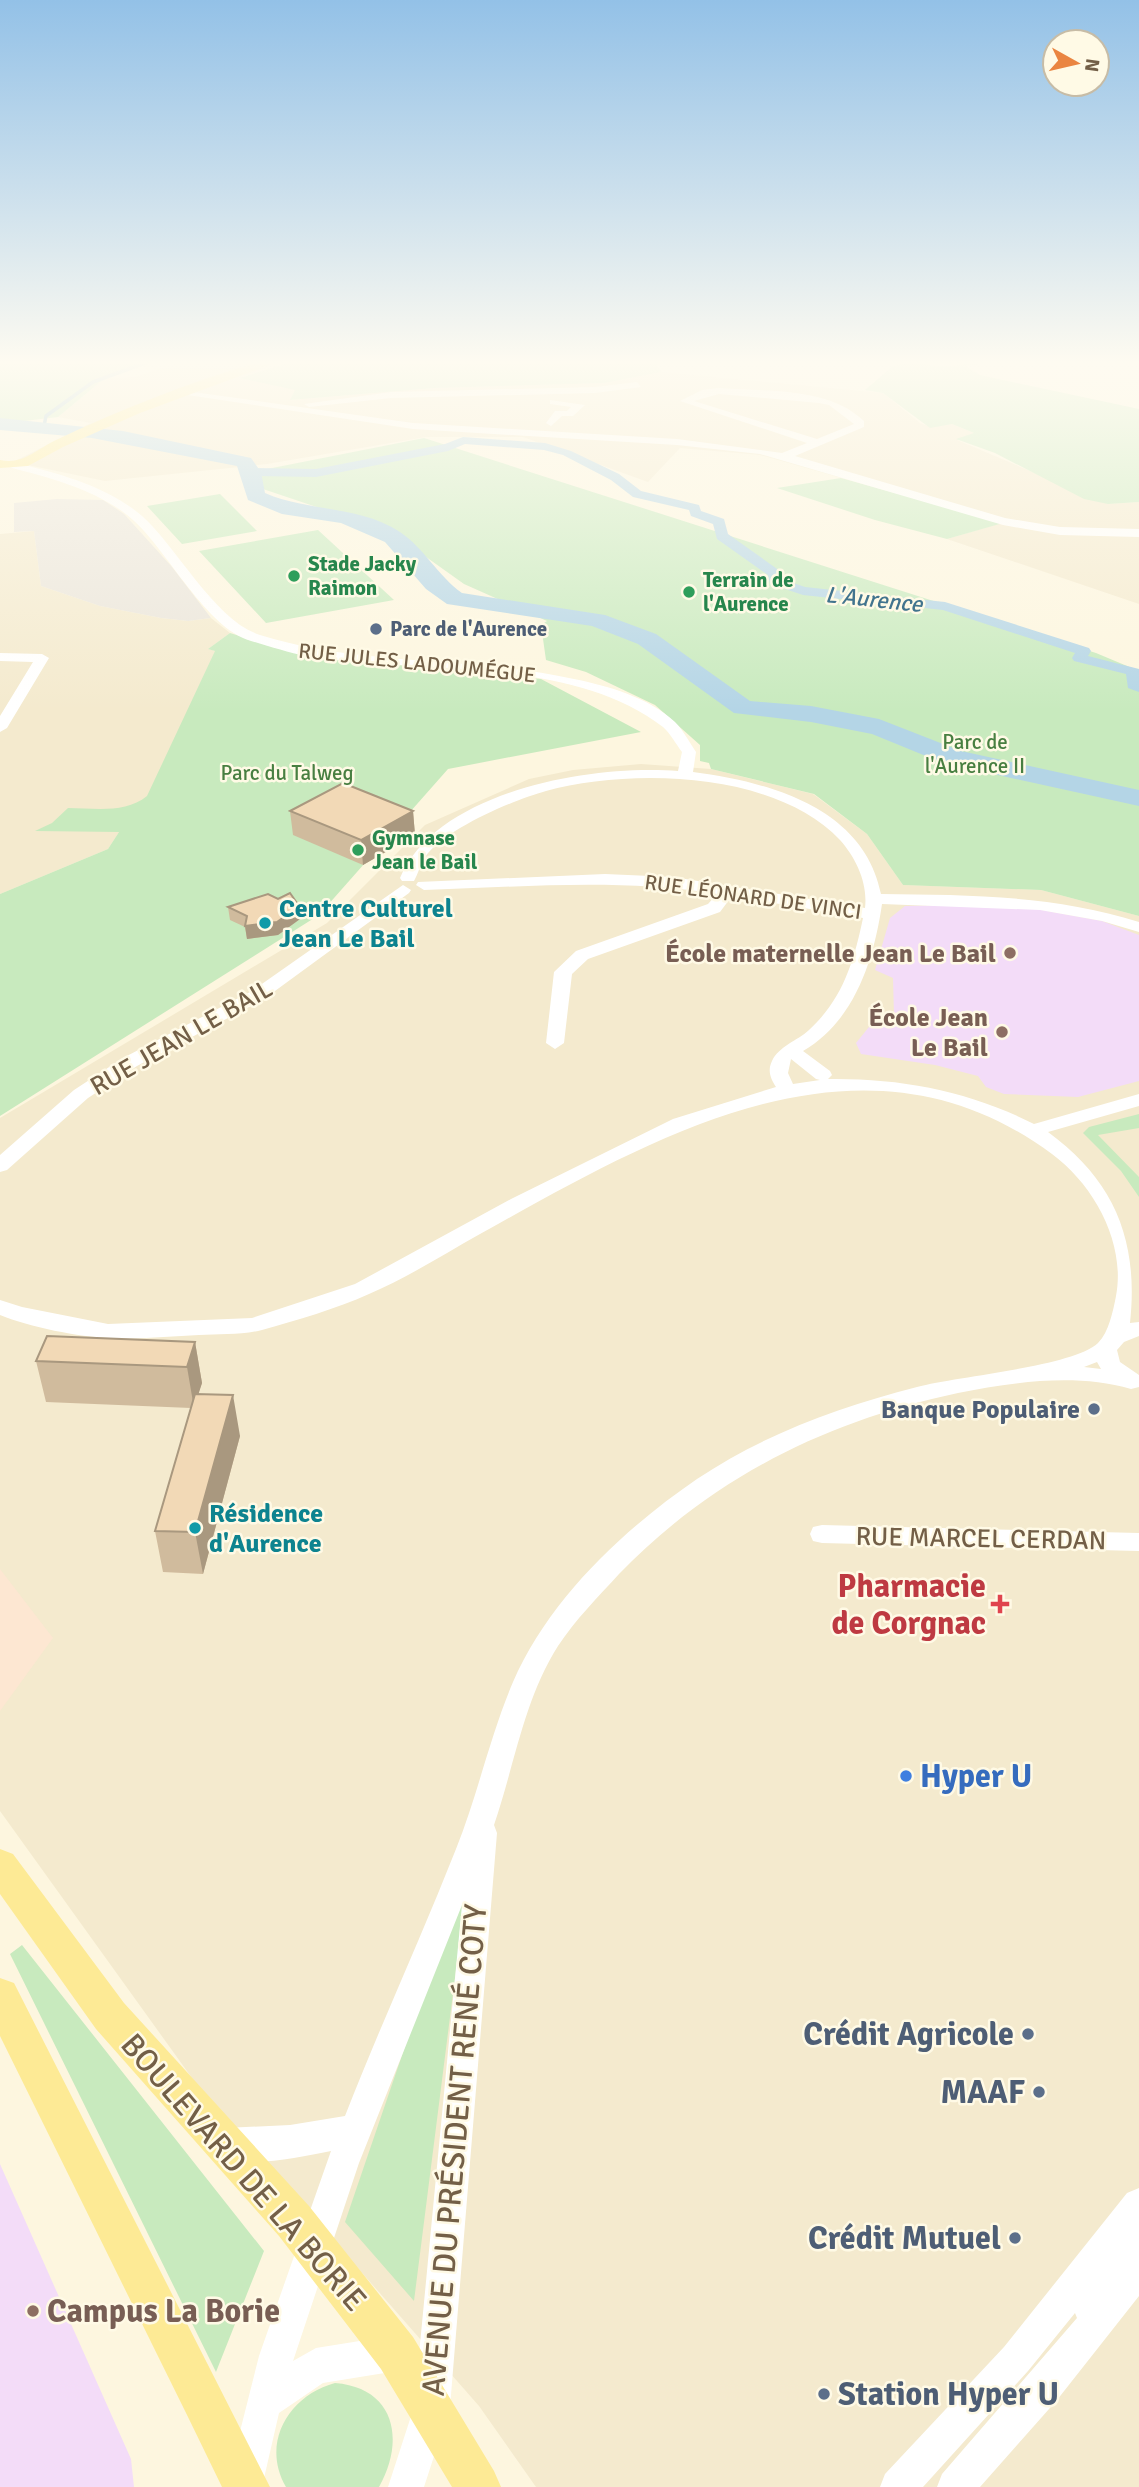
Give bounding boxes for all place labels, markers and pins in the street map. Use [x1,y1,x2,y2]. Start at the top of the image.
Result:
place label: Stade Jacky Raimon [308,551,417,601]
place label: Terrain de l'Aurence [703,567,794,617]
marker: Stade Jacky Raimon [286,568,302,584]
marker: Terrain de l'Aurence [681,584,697,600]
place label: Parc de l'Aurence [390,616,547,642]
marker: Parc de l'Aurence [368,621,384,637]
place label: Gymnase Jean le Bail [372,825,478,875]
marker: Gymnase Jean le Bail [350,842,366,858]
place label: Centre Culturel Jean Le Bail [279,893,453,955]
marker: Centre Culturel Jean Le Bail [257,915,273,931]
place label: École maternelle Jean Le Bail [665,938,996,970]
marker: École maternelle Jean Le Bail [1002,945,1018,961]
place label: École Jean Le Bail [868,1002,988,1064]
marker: École Jean Le Bail [994,1024,1010,1040]
place label: Banque Populaire [881,1394,1080,1426]
marker: Banque Populaire [1086,1401,1102,1417]
place label: Résidence d'Aurence [209,1498,323,1560]
marker: Résidence d'Aurence [187,1520,203,1536]
place label: Pharmacie de Corgnac [831,1567,986,1643]
marker: Pharmacie de Corgnac [992,1596,1008,1612]
place label: Hyper U [920,1757,1032,1796]
marker: Hyper U [898,1768,914,1784]
place label: Crédit Agricole [803,2015,1014,2054]
marker: Crédit Agricole [1020,2026,1036,2042]
place label: MAAF [940,2073,1025,2112]
marker: MAAF [1031,2084,1047,2100]
place label: Crédit Mutuel [808,2219,1001,2258]
marker: Crédit Mutuel [1007,2230,1023,2246]
place label: Campus La Borie [47,2292,280,2331]
marker: Campus La Borie [25,2303,41,2319]
place label: Station Hyper U [838,2375,1059,2414]
marker: Station Hyper U [816,2386,832,2402]

